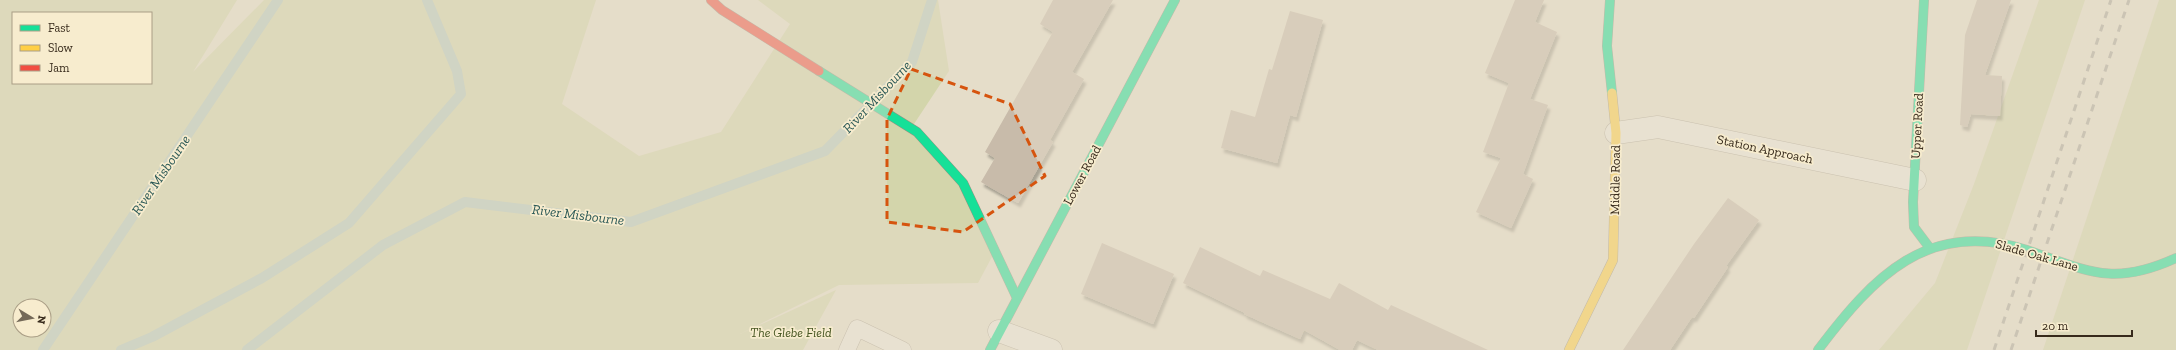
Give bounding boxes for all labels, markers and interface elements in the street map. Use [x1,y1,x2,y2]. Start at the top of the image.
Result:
legend [12,12,152,84]
text: Fast [48,21,71,35]
text: Slow [48,41,74,55]
water label: River Misbourne [839,57,915,137]
text: Jam [48,61,70,75]
street label: Upper Road [1908,93,1926,159]
water label: River Misbourne [128,132,194,218]
street label: Station Approach [1716,132,1815,167]
street label: Lower Road [1060,142,1104,208]
street label: Middle Road [1607,145,1623,215]
water label: River Misbourne [531,201,625,229]
street label: Slade Oak Lane [1994,236,2080,274]
north arrow [12,298,52,338]
scale bar [2036,312,2132,338]
text: N [34,314,48,326]
text: 20 m [2042,319,2069,333]
park label: The Glebe Field [750,325,832,340]

